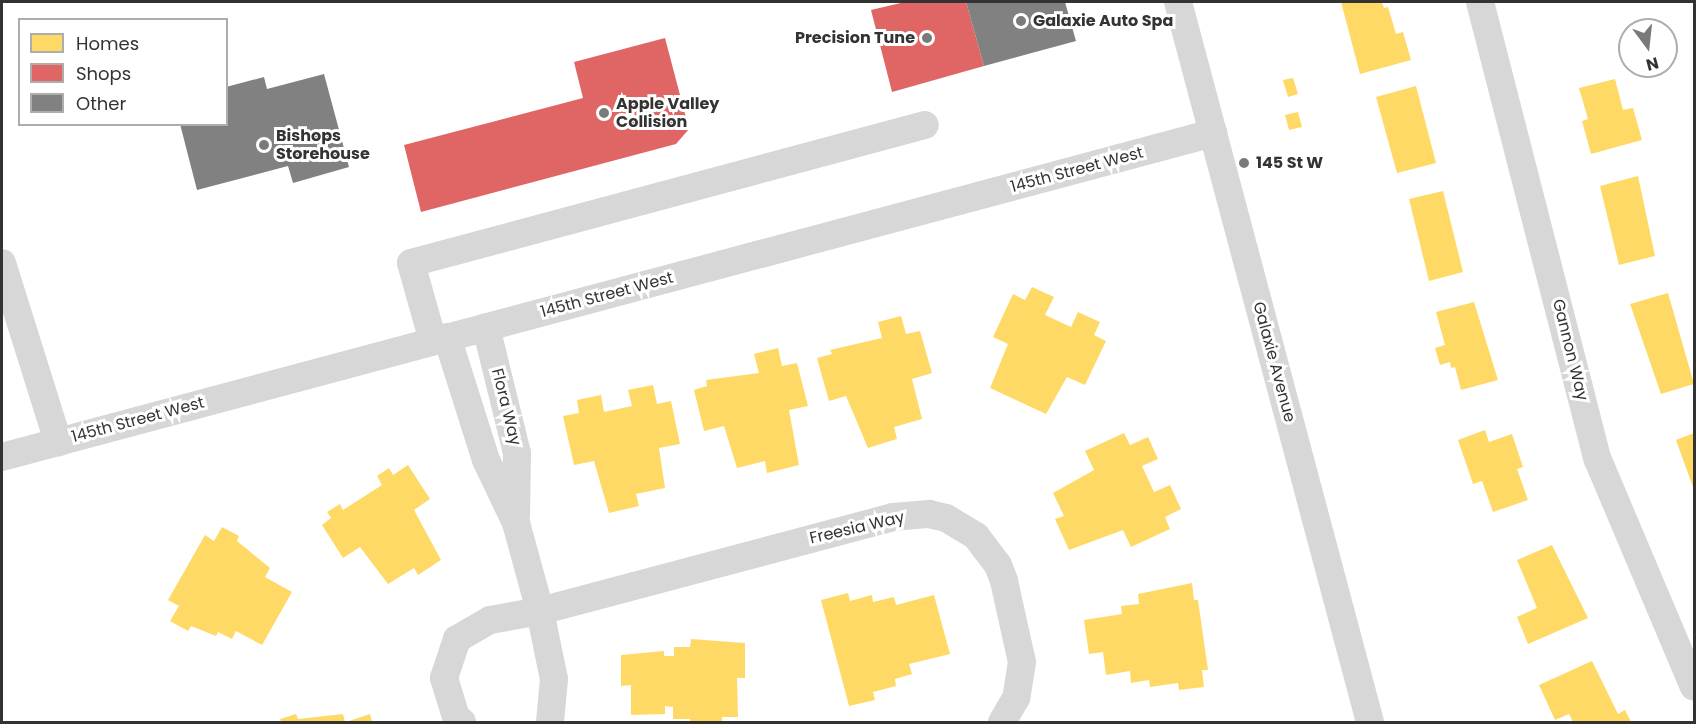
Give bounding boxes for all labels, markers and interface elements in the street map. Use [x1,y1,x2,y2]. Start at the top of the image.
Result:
place label: Galaxie Auto Spa [1033,11,1173,31]
marker: Galaxie Auto Spa [1014,14,1028,28]
legend [18,18,228,126]
north arrow [1618,18,1678,78]
place label: Precision Tune [795,28,915,48]
text: Homes [76,31,139,56]
marker: Precision Tune [920,31,934,45]
text: N [1643,51,1661,77]
text: Shops [76,61,131,86]
text: Other [76,91,126,116]
place label: Apple Valley Collision [616,94,719,132]
marker: Apple Valley Collision [597,106,611,120]
place label: Bishops Storehouse [276,126,370,164]
marker: Bishops Storehouse [257,138,271,152]
street label: 145th Street West [1009,143,1145,197]
place label: 145 St W [1256,153,1323,173]
marker: 145 St W [1237,156,1251,170]
street label: 145th Street West [539,268,675,322]
street label: Gannon Way [1548,297,1592,403]
street label: Galaxie Avenue [1249,300,1299,424]
street label: Flora Way [487,366,525,448]
street label: 145th Street West [70,393,206,447]
street label: Freesia Way [808,508,906,548]

